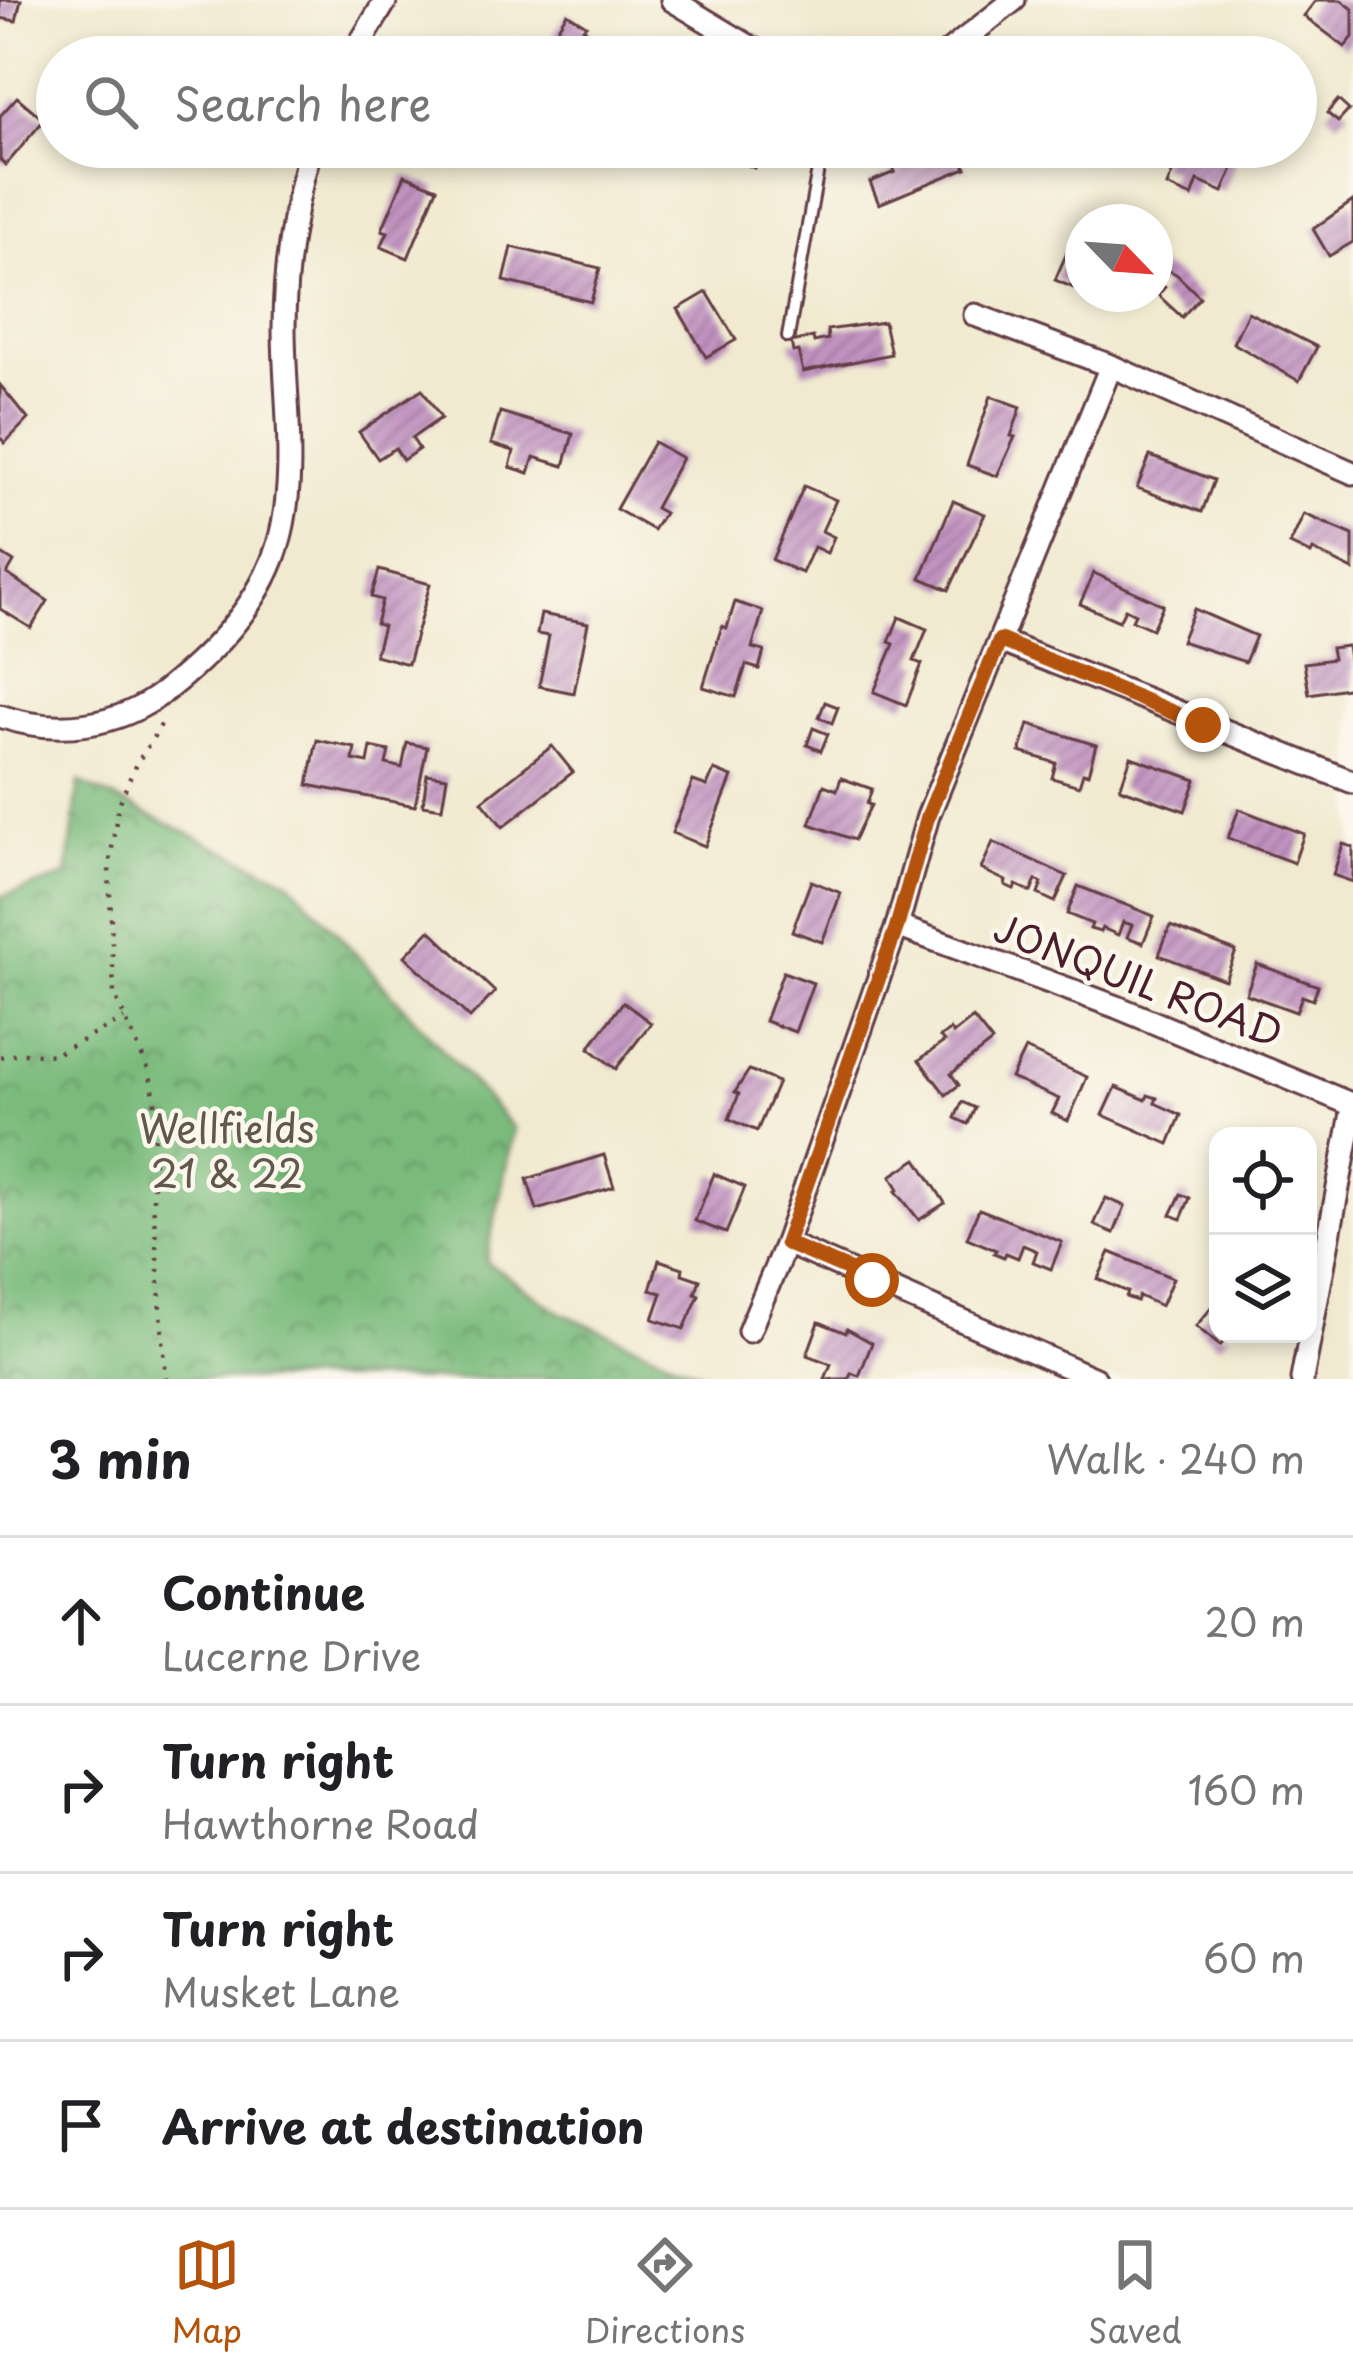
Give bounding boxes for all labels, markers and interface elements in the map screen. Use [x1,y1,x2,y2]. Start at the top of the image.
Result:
search box [36,36,1317,168]
text: Search here [174,68,431,136]
icon: search [78,69,144,135]
north arrow [1065,204,1173,312]
route end [1176,698,1230,752]
street label: JONQUIL ROAD [986,897,1292,1061]
park label: Wellfields 21 & 22 [139,1097,315,1201]
map controls [1209,1127,1317,1343]
button: locate [1209,1127,1317,1235]
button: layers [1209,1235,1317,1343]
route start [845,1253,899,1307]
text: 3 min [48,1419,192,1496]
text: Walk · 240 m [1047,1428,1305,1487]
text: Continue [162,1557,365,1625]
icon: ahead [48,1588,114,1654]
text: 20 m [1204,1591,1305,1650]
text: Lucerne Drive [162,1625,421,1684]
text: Turn right [162,1725,394,1793]
icon: right [48,1756,114,1822]
text: 160 m [1188,1759,1305,1818]
text: Hawthorne Road [162,1793,479,1852]
text: Turn right [162,1893,394,1961]
icon: right [48,1924,114,1990]
text: 60 m [1203,1927,1305,1986]
text: Musket Lane [162,1961,400,2020]
text: Arrive at destination [162,2091,645,2159]
icon: arrive [48,2092,114,2158]
tab: Map [171,2232,242,2354]
tab: Directions [585,2232,745,2354]
tab: Saved [1088,2232,1182,2354]

